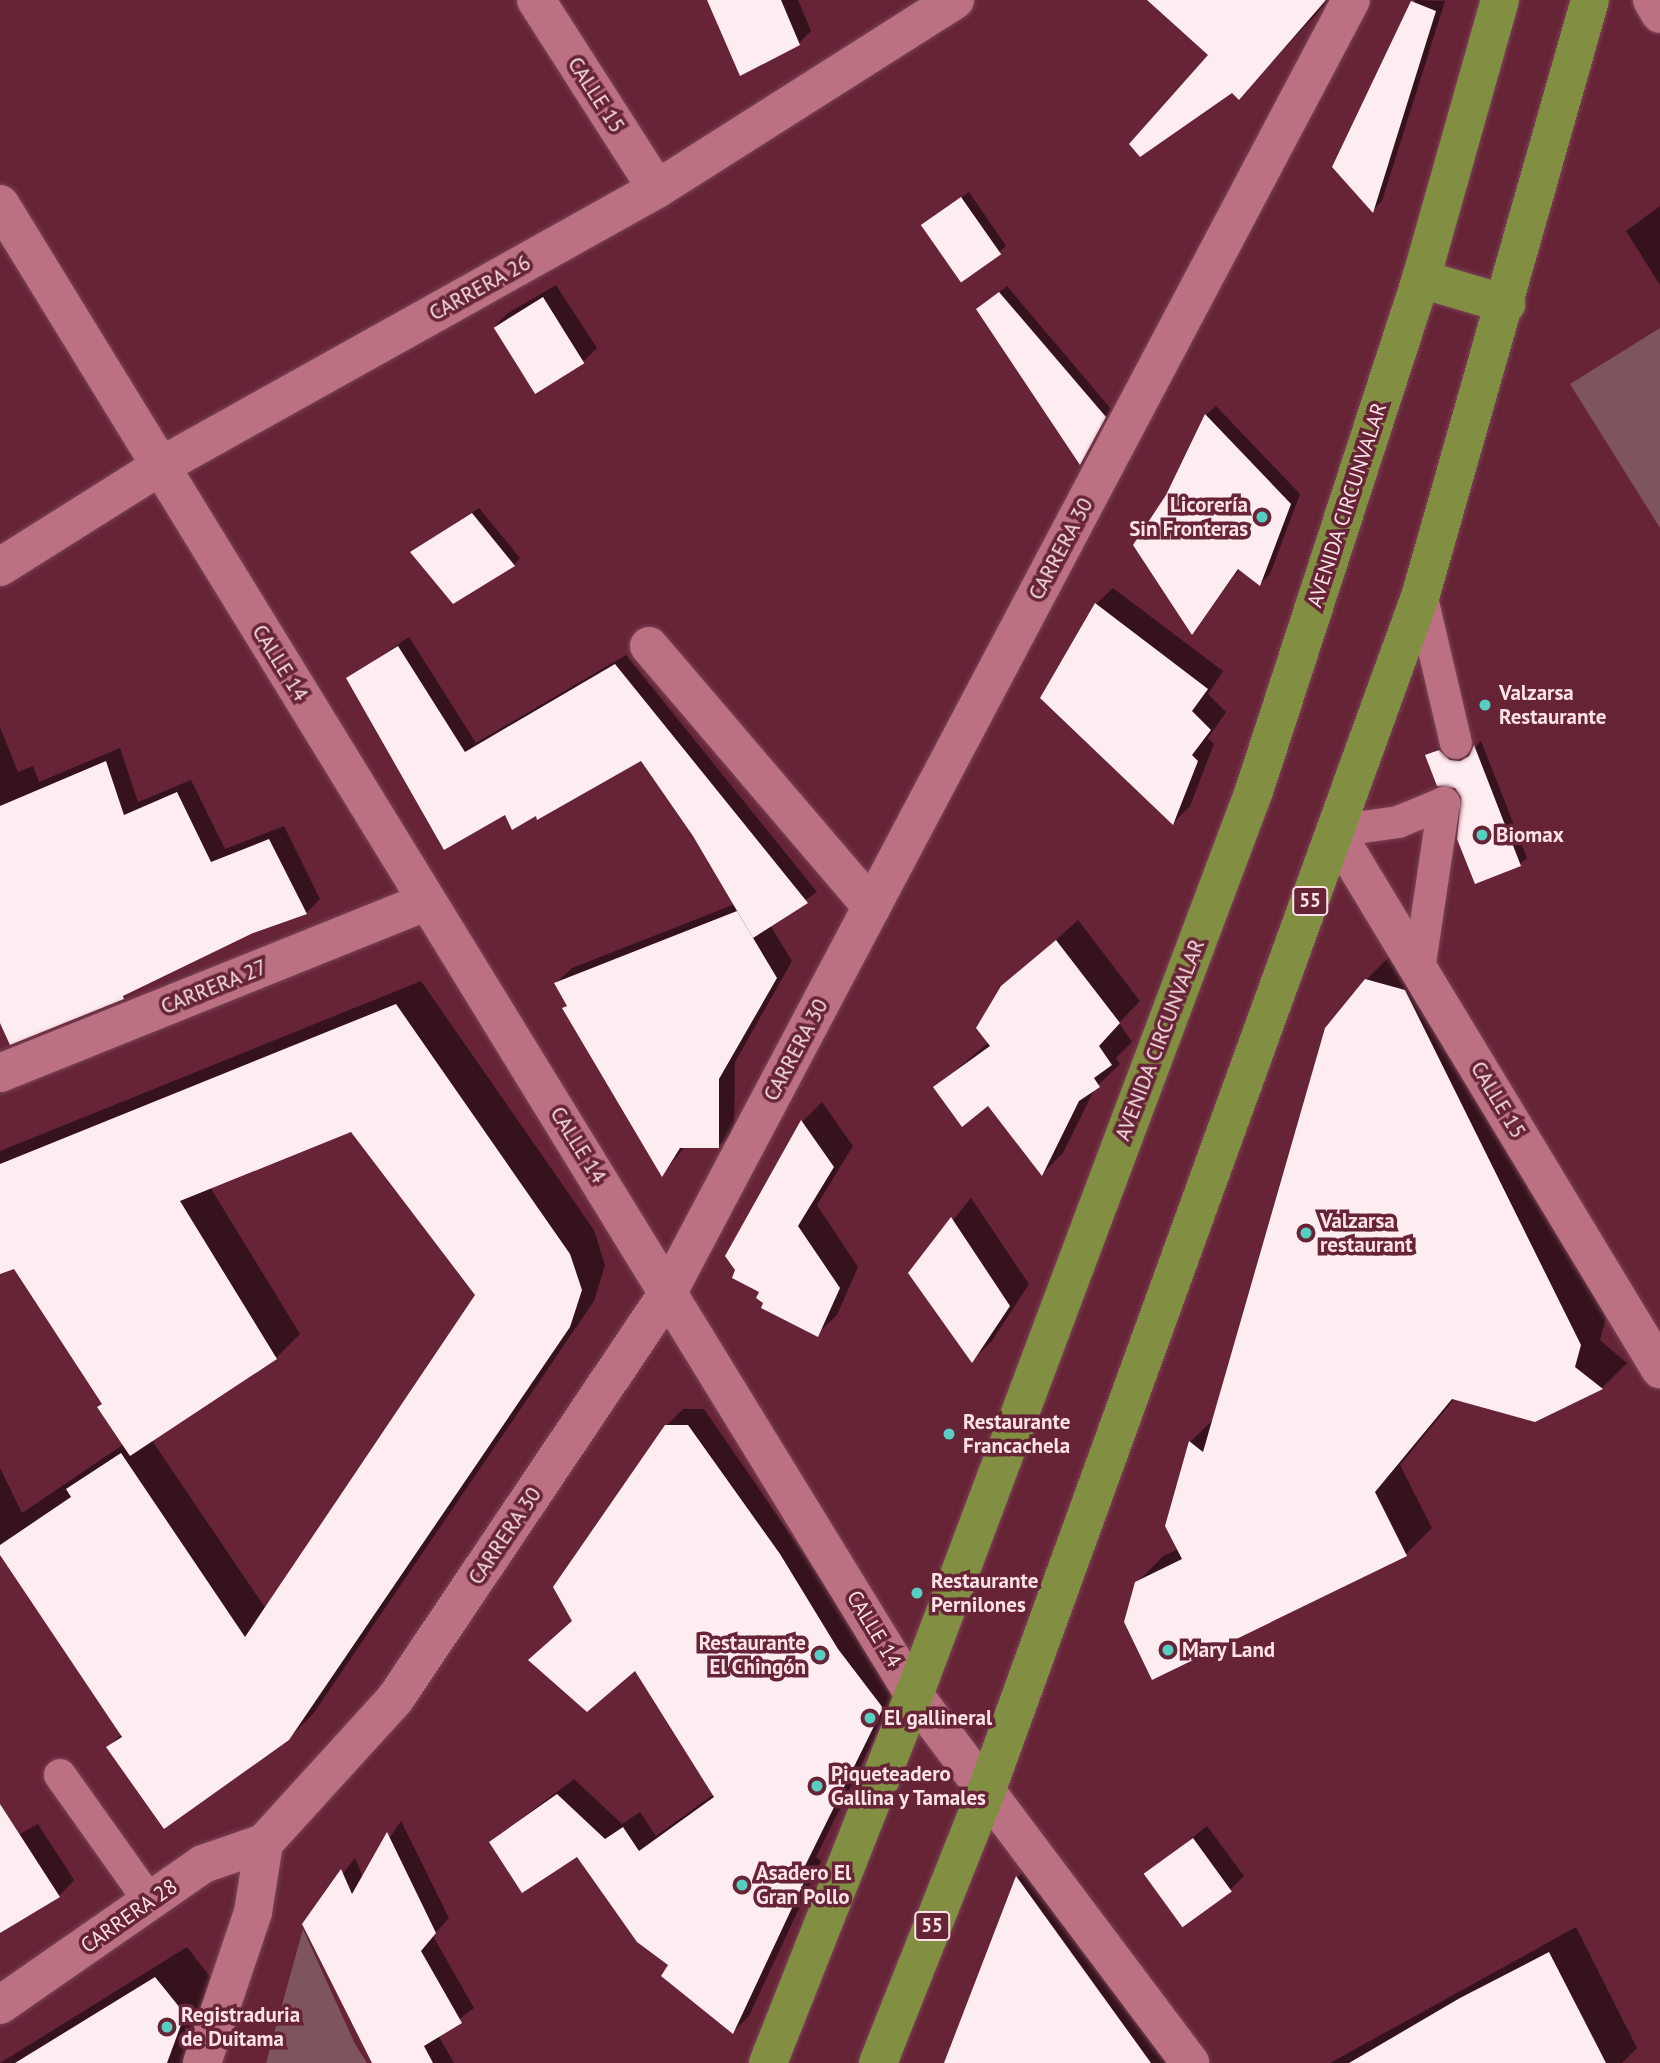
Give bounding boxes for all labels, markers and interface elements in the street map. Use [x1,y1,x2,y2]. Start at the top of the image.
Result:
street label: CALLE 15 [562,52,630,138]
street label: CARRERA 26 [425,250,535,326]
street label: AVENIDA CIRCUNVALAR [1302,399,1392,611]
place label: Licorería Sin Fronteras [1129,492,1248,542]
street label: CARRERA 30 [1023,493,1099,605]
marker: Licorería Sin Fronteras [1254,509,1270,525]
street label: CALLE 14 [247,620,313,706]
place label: Valzarsa Restaurante [1499,680,1606,730]
marker: Valzarsa Restaurante [1477,697,1493,713]
place label: Biomax [1496,822,1564,848]
marker: Biomax [1474,827,1490,843]
road number: 55 [1291,886,1329,917]
street label: AVENIDA CIRCUNVALAR [1110,935,1210,1145]
street label: CARRERA 27 [157,954,271,1020]
street label: CARRERA 30 [758,994,834,1106]
street label: CALLE 15 [1465,1057,1531,1143]
street label: CALLE 14 [545,1102,611,1188]
place label: Valzarsa restaurant [1320,1208,1413,1258]
marker: Valzarsa restaurant [1298,1225,1314,1241]
place label: Restaurante Francachela [963,1409,1070,1459]
marker: Restaurante Francachela [941,1426,957,1442]
street label: CARRERA 30 [463,1482,547,1590]
place label: Restaurante Pernilones [931,1568,1038,1618]
marker: Restaurante Pernilones [909,1585,925,1601]
street label: CALLE 14 [841,1586,907,1672]
place label: Restaurante El Chingón [699,1630,806,1680]
place label: Mary Land [1182,1637,1276,1663]
marker: Mary Land [1160,1642,1176,1658]
marker: Restaurante El Chingón [812,1647,828,1663]
place label: El gallineral [884,1705,992,1731]
marker: El gallineral [862,1710,878,1726]
place label: Piqueteadero Gallina y Tamales [831,1761,988,1811]
marker: Piqueteadero Gallina y Tamales [809,1778,825,1794]
place label: Asadero El Gran Pollo [756,1860,851,1910]
street label: CARRERA 28 [76,1873,182,1959]
marker: Asadero El Gran Pollo [734,1877,750,1893]
road number: 55 [913,1910,951,1942]
place label: Registraduria de Duitama [181,2002,300,2052]
marker: Registraduria de Duitama [159,2019,175,2035]

